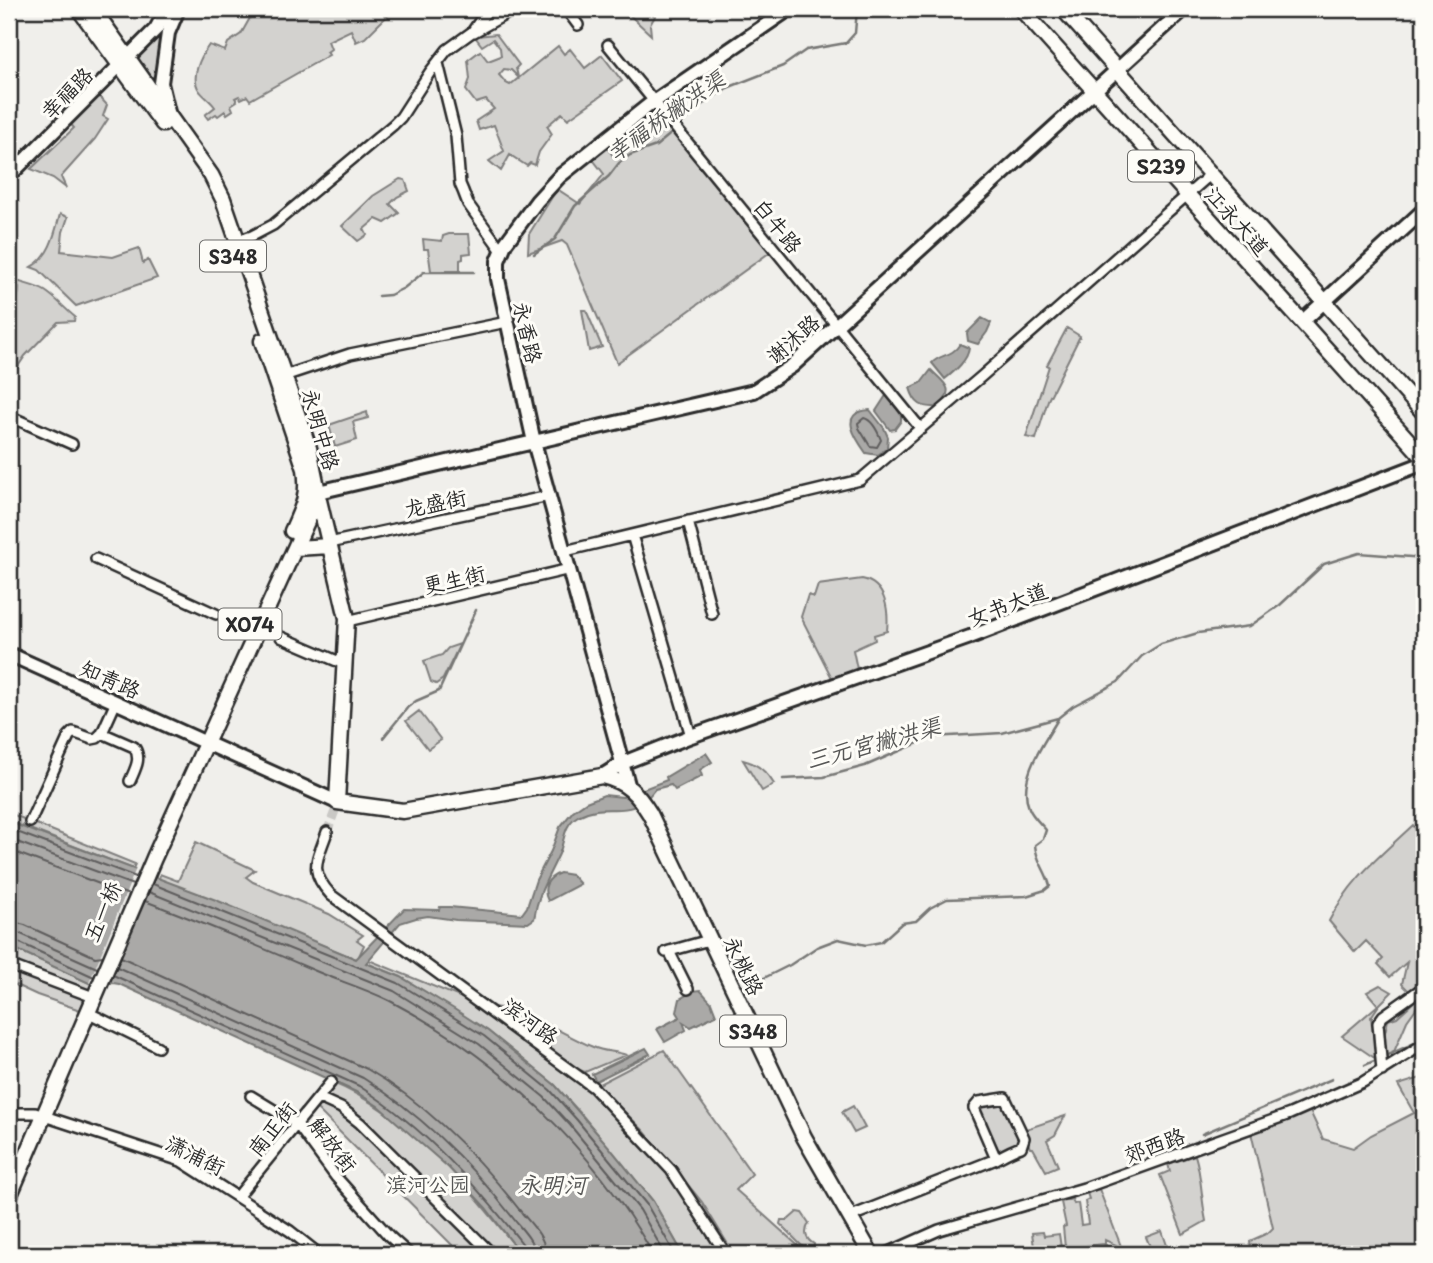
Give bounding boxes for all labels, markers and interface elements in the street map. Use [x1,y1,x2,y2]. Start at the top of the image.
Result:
street label: 幸福路 [32,58,100,126]
water label: 幸福桥撇洪渠 [598,60,733,169]
road number: S239 [1128,150,1194,182]
street label: 江永大道 [1198,178,1278,262]
street label: 白牛路 [747,190,811,260]
road number: S348 [200,240,266,272]
street label: 永香路 [506,298,552,366]
street label: 谢沐路 [758,305,826,371]
street label: 永明中路 [295,384,349,474]
street label: 龙盛街 [401,480,469,524]
street label: 更生街 [420,555,488,601]
street label: 女书大道 [962,573,1052,633]
road number: X074 [218,608,282,639]
street label: 知青路 [76,651,146,705]
water label: 三元宫撇洪渠 [802,707,946,777]
street label: 五一桥 [74,876,128,946]
street label: 永桃路 [717,930,773,1000]
street label: 滨河路 [496,989,566,1051]
road number: S348 [720,1015,786,1046]
street label: 南正街 [239,1093,303,1163]
street label: 解放街 [302,1109,366,1179]
street label: 郊西路 [1119,1118,1189,1170]
street label: 潇浦街 [161,1126,231,1182]
water label: 永明河 [518,1166,591,1201]
park label: 滨河公园 [386,1167,470,1199]

